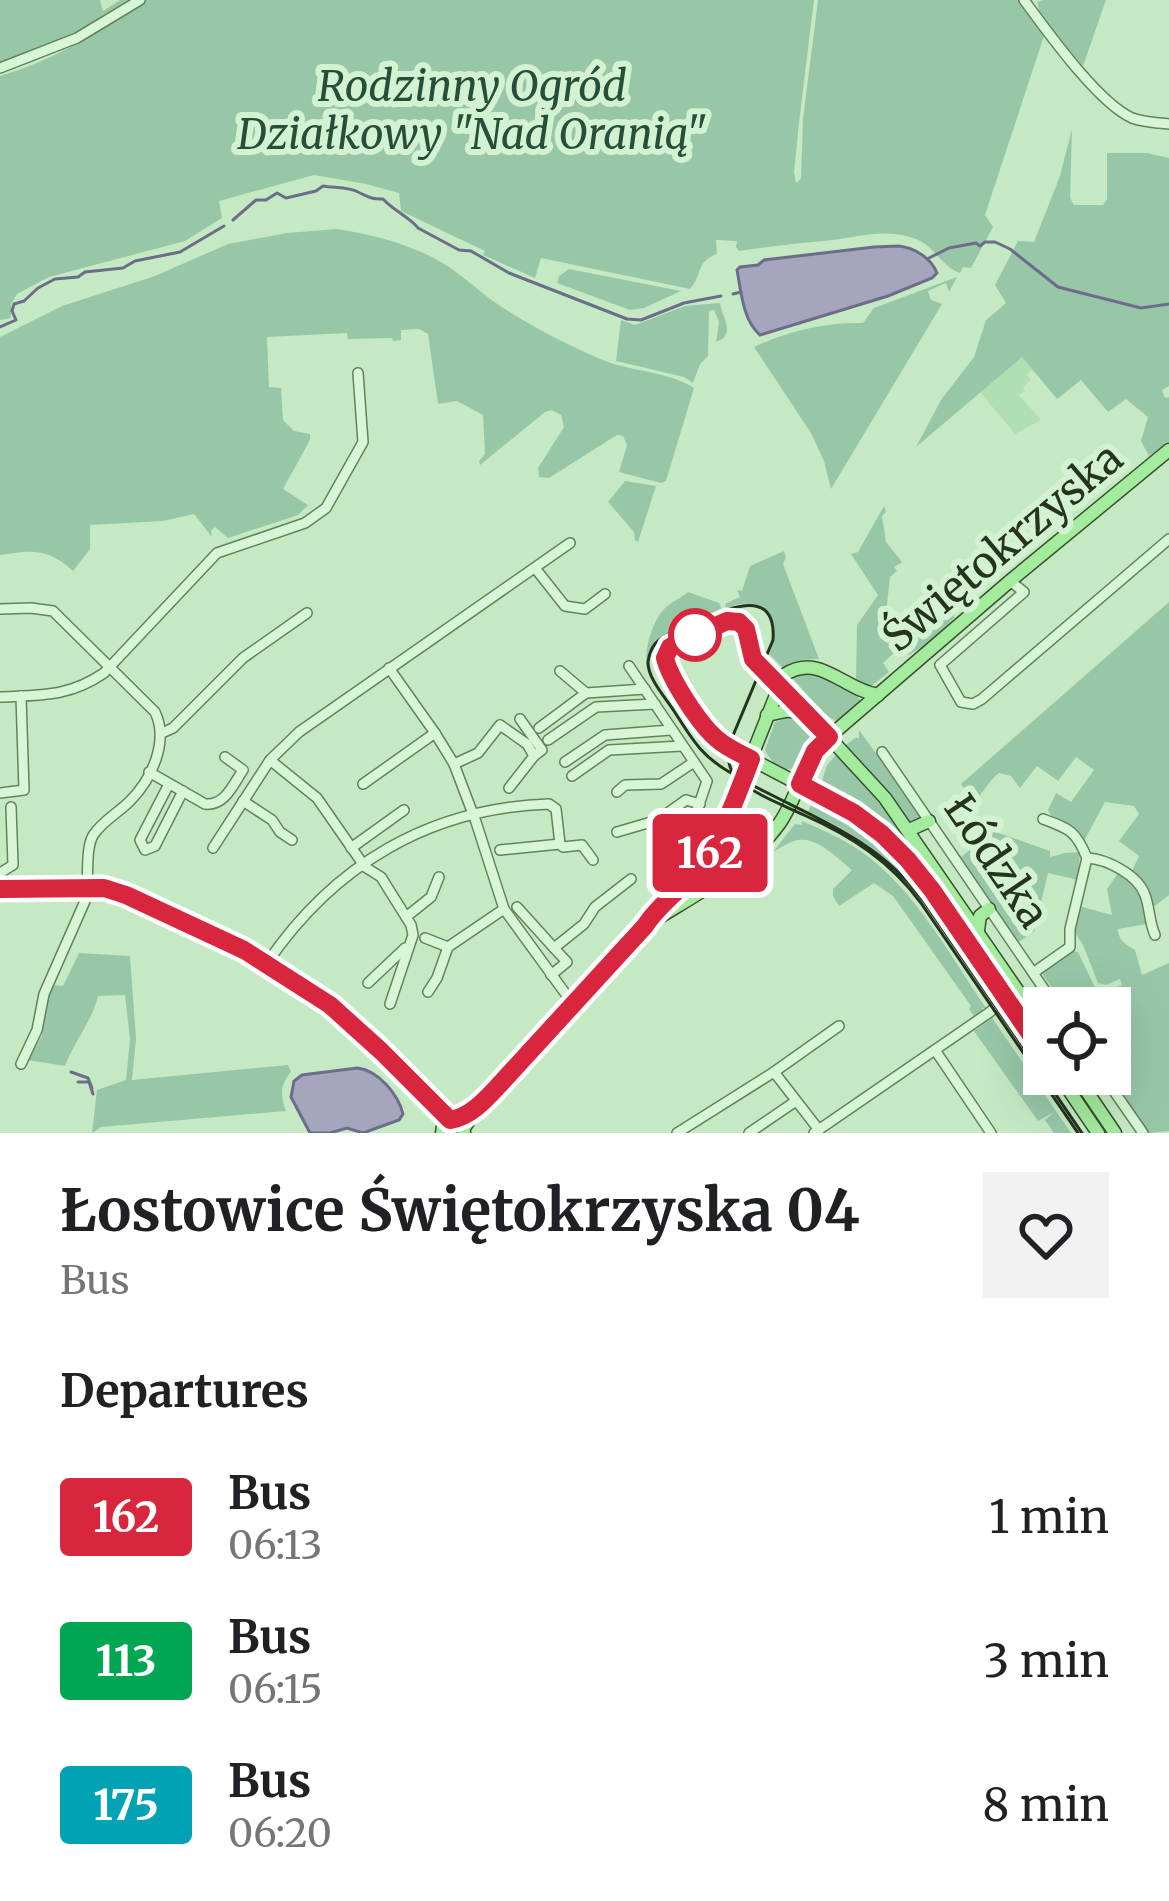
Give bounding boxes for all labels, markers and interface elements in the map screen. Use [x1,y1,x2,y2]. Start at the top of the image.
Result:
park label: Rodzinny Ogród Działkowy "Nad Oranią" [236,60,707,160]
street label: Świętokrzyska [872,432,1132,662]
unlabelled marker [670,610,720,660]
street label: Łódzka [934,785,1060,937]
line badge: 162 [641,814,779,892]
text: 162 [677,827,743,879]
map controls [1023,987,1131,1095]
button: locate [1023,987,1131,1095]
button: heart [983,1172,1109,1298]
text: Łostowice Świętokrzyska 04 [60,1175,860,1247]
text: Bus [60,1256,130,1305]
text: Departures [60,1363,309,1419]
text: Bus [228,1465,311,1521]
text: 1 min [989,1489,1109,1545]
text: 162 [93,1491,159,1543]
text: 06:13 [228,1521,322,1570]
text: Bus [228,1609,311,1665]
text: 3 min [984,1633,1109,1689]
text: 113 [96,1635,157,1687]
text: 06:15 [228,1665,323,1714]
text: Bus [228,1753,311,1809]
text: 8 min [983,1777,1109,1833]
text: 175 [93,1779,159,1831]
text: 06:20 [228,1809,332,1858]

